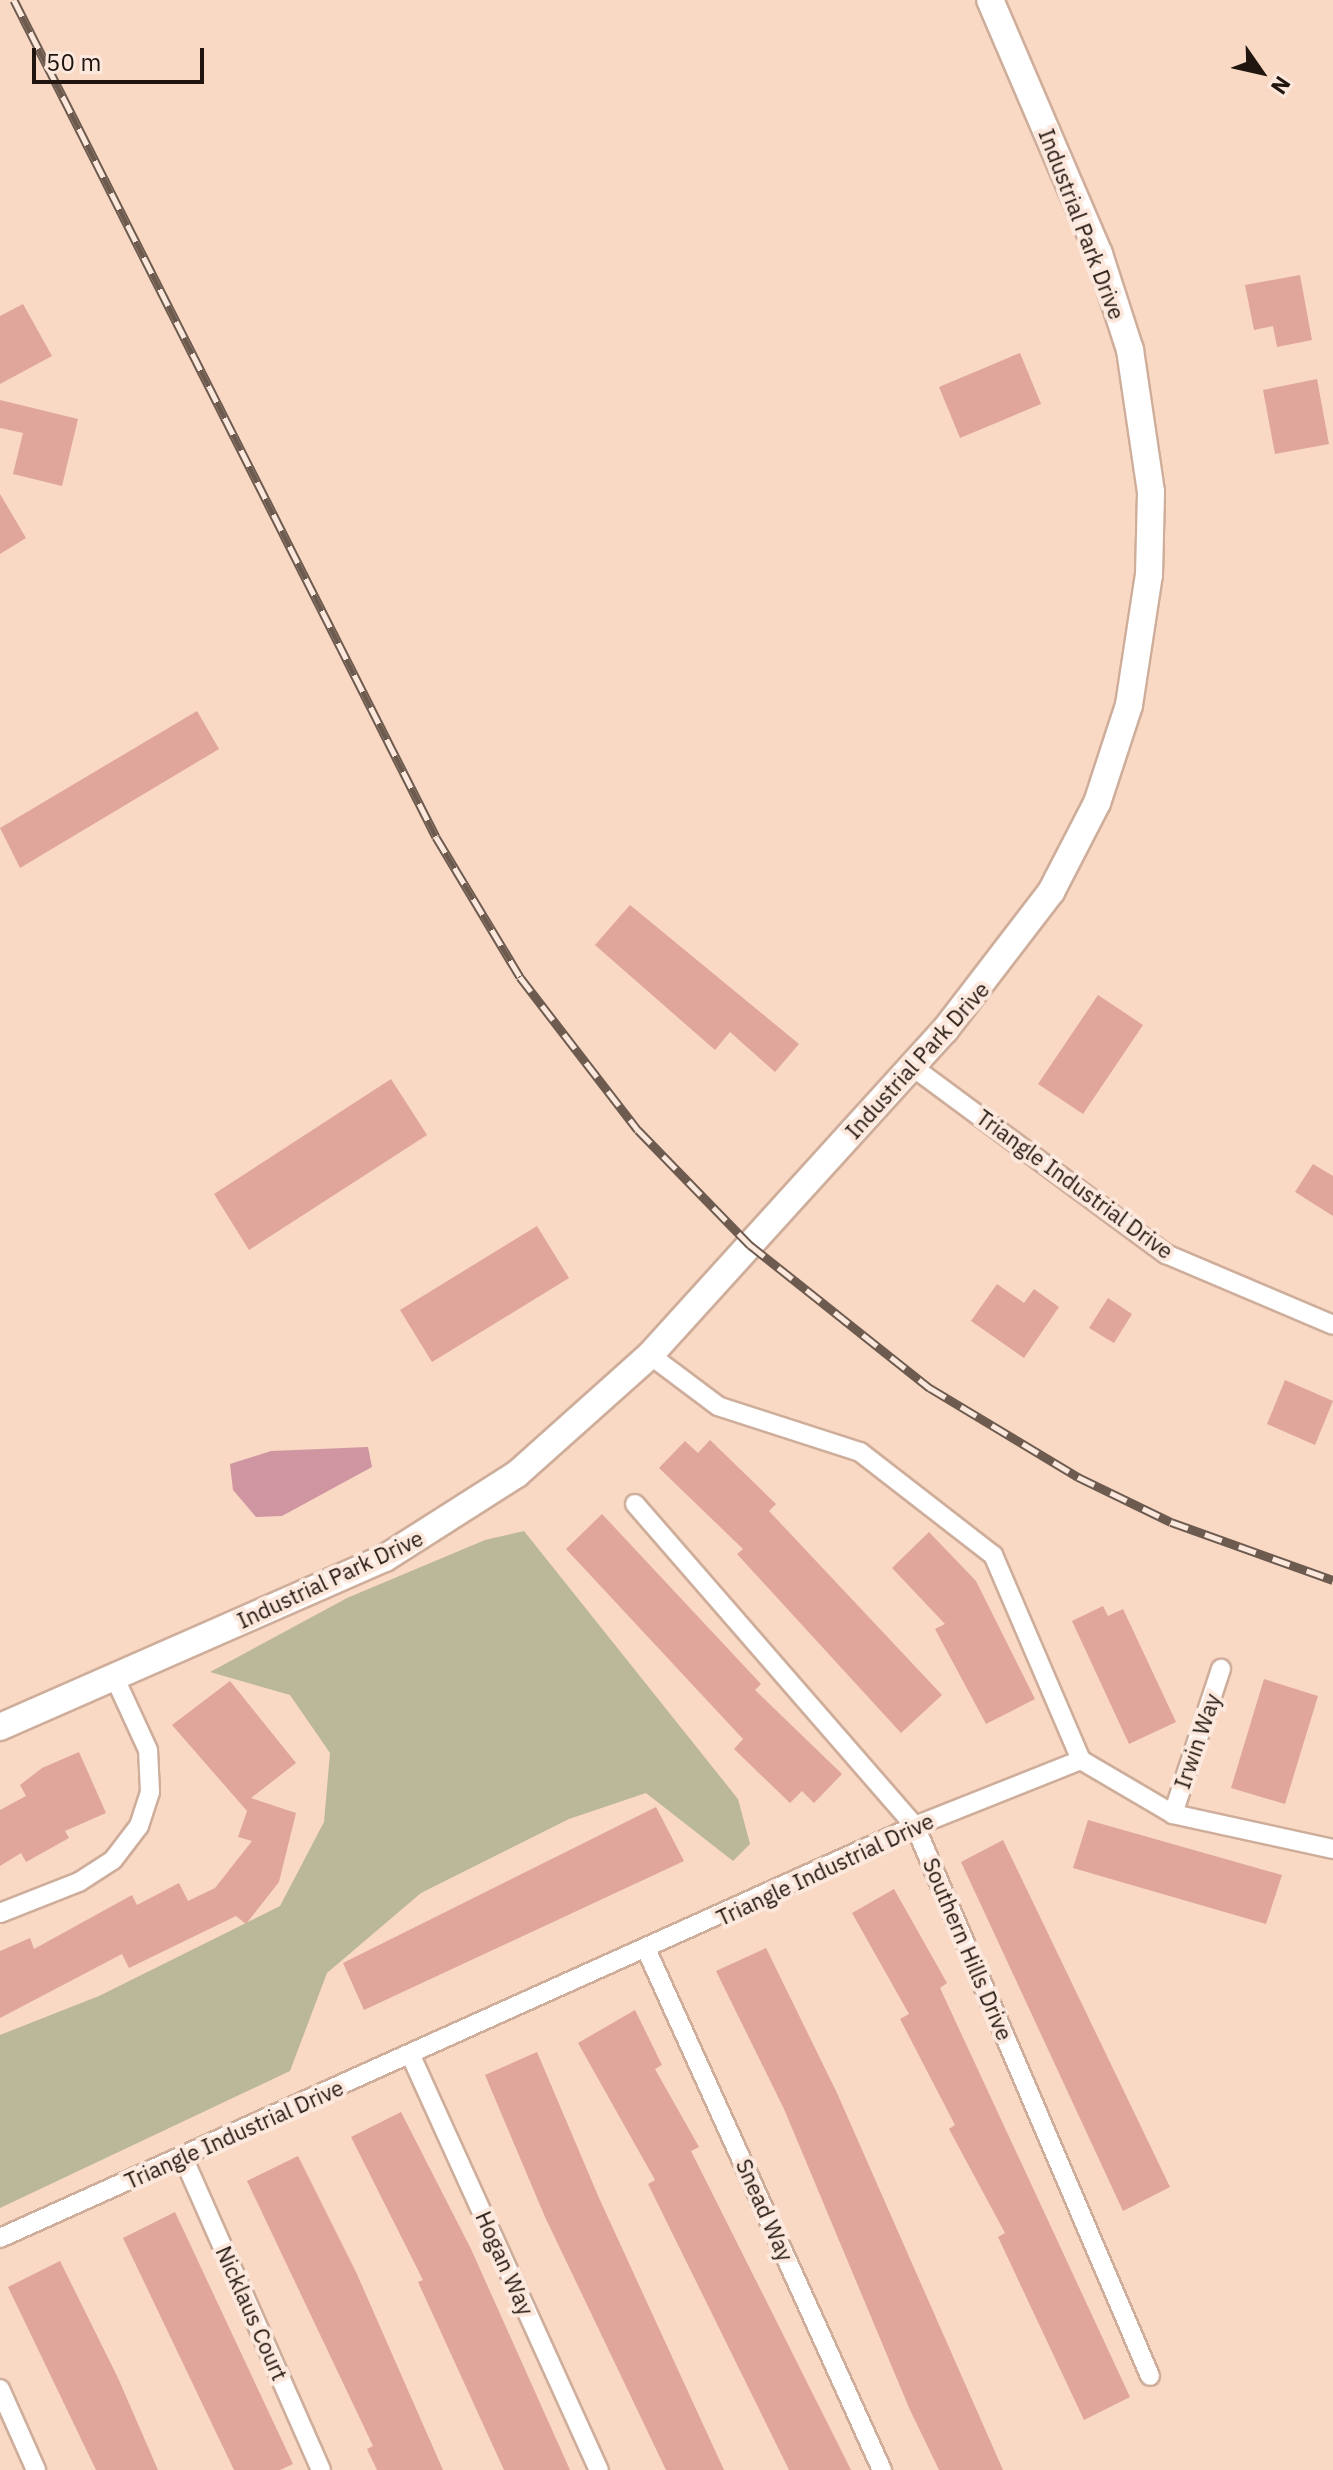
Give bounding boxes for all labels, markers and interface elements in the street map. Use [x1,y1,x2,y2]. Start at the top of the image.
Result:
scale bar [36,32,208,82]
north arrow [1221,32,1301,112]
text: 50 m [46,46,101,78]
text: N [1265,71,1298,100]
street label: Industrial Park Drive [1033,125,1131,323]
street label: Industrial Park Drive [840,976,994,1144]
street label: Triangle Industrial Drive [972,1104,1178,1264]
street label: Industrial Park Drive [233,1524,427,1634]
street label: Irwin Way [1168,1690,1226,1792]
street label: Triangle Industrial Drive [712,1807,938,1931]
street label: Southern Hills Drive [918,1854,1018,2044]
street label: Triangle Industrial Drive [121,2074,347,2194]
street label: Snead Way [731,2155,799,2265]
street label: Hogan Way [470,2207,540,2319]
street label: Nicklaus Court [211,2242,293,2384]

